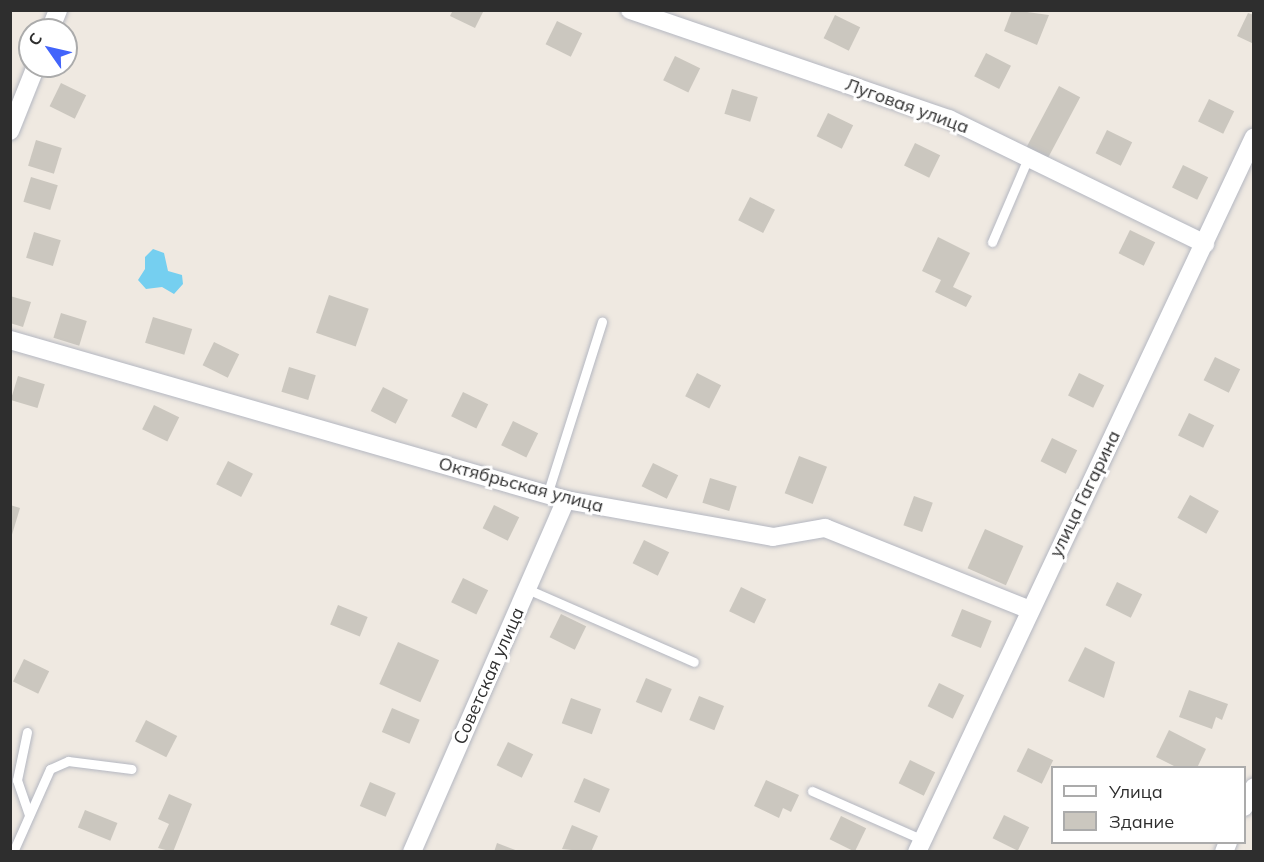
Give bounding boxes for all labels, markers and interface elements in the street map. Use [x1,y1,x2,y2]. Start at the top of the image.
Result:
north arrow [18,18,78,78]
text: С [23,29,46,49]
street label: Луговая улица [842,74,972,138]
street label: улица Гагарина [1045,427,1125,561]
street label: Октябрьская улица [436,453,606,517]
street label: Советская улица [449,604,529,748]
legend [1051,766,1246,844]
text: Улица [1109,780,1163,803]
text: Здание [1109,810,1174,833]

